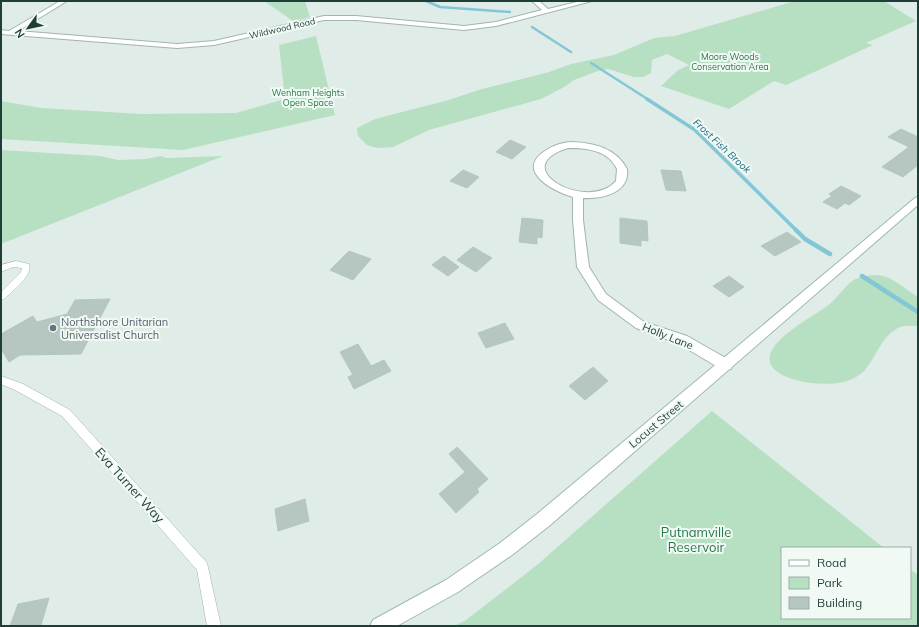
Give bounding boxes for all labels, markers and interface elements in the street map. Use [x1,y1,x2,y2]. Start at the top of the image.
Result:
north arrow [8,8,48,48]
street label: Wildwood Road [248,15,316,41]
text: N [11,26,28,41]
park label: Moore Woods Conservation Area [691,51,769,72]
park label: Wenham Heights Open Space [272,87,344,108]
water label: Frost Fish Brook [690,116,754,177]
place label: Northshore Unitarian Universalist Church [61,315,168,342]
street label: Holly Lane [640,319,696,353]
marker: Northshore Unitarian Universalist Church [48,323,58,333]
street label: Locust Street [626,397,686,451]
street label: Eva Turner Way [92,444,168,526]
park label: Putnamville Reservoir [661,524,731,555]
legend [781,547,911,619]
text: Road [817,555,846,570]
text: Park [817,575,843,590]
text: Building [817,595,862,610]

